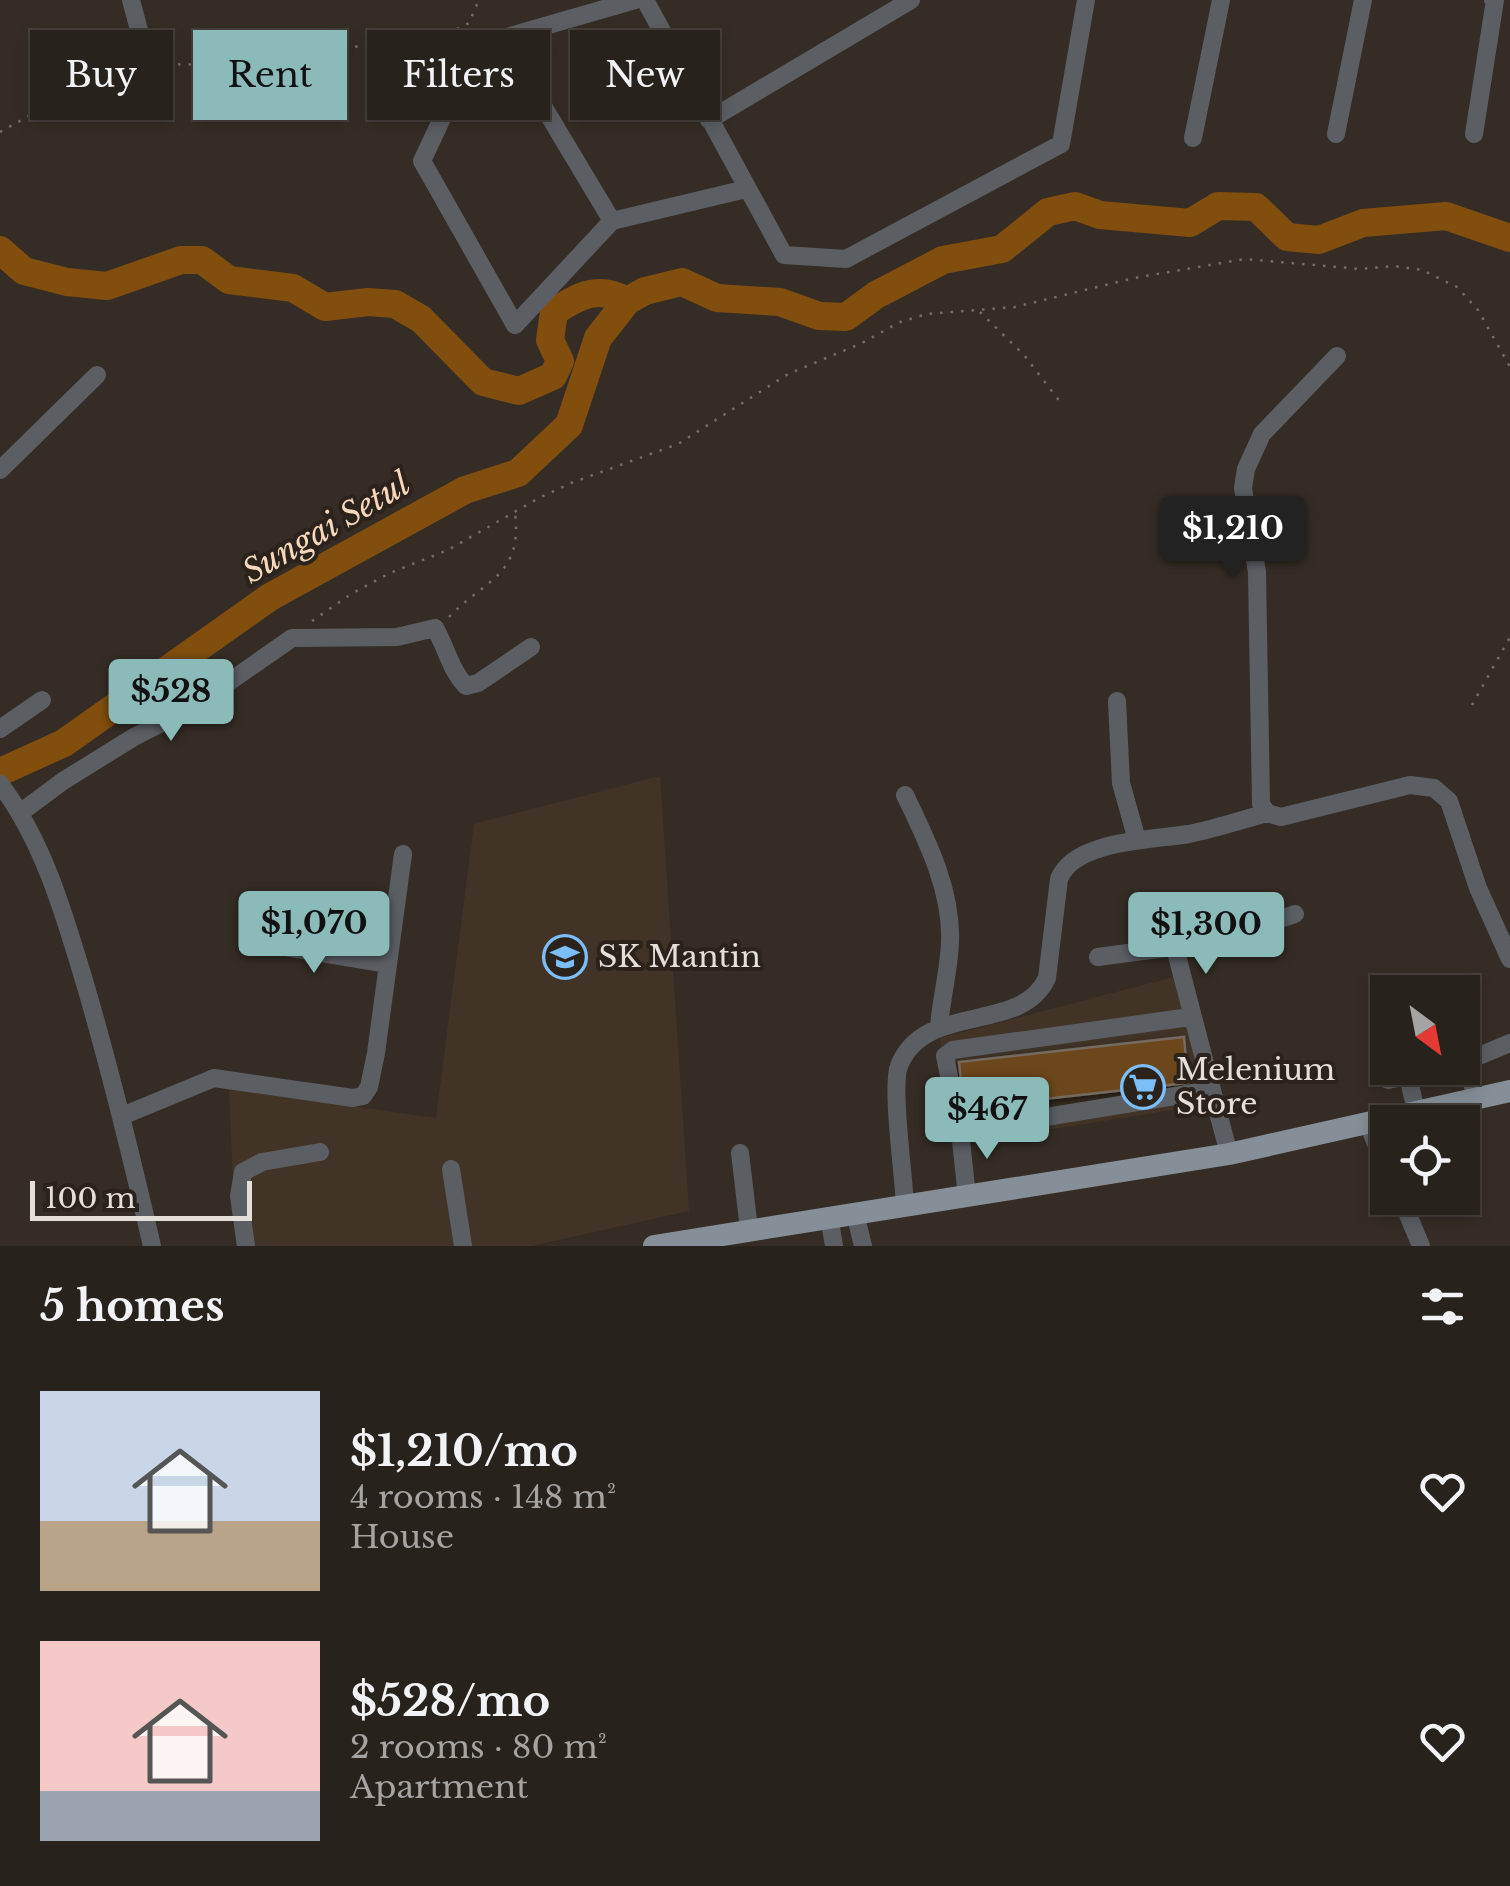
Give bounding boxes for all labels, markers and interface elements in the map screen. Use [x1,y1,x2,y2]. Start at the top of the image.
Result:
chip: Buy [30,30,173,120]
chip: Rent [193,30,347,120]
chip: Filters [367,30,550,120]
chip: New [570,30,720,120]
water label: Sungai Setul [235,464,418,592]
pin: $1,210 [1152,496,1314,581]
text: $1,210 [1182,508,1284,548]
pin: $528 [112,659,230,744]
text: $528 [131,671,211,711]
pin: $1,070 [233,891,395,976]
pin: $1,300 [1125,892,1287,977]
text: $1,070 [260,903,368,943]
text: $1,300 [1150,904,1262,944]
school or university icon: SK Mantin [542,934,588,980]
place label: SK Mantin [598,938,761,975]
north arrow [1370,975,1480,1085]
map controls [1370,975,1480,1215]
place label: Melenium Store [1176,1051,1335,1122]
supermarket icon: Melenium Store [1120,1064,1166,1110]
pin: $467 [928,1077,1046,1162]
text: $467 [947,1089,1027,1129]
button: locate [1370,1105,1480,1215]
scale bar [30,1176,252,1220]
text: 100 m [45,1181,136,1216]
icon: filters [1415,1279,1470,1334]
text: 5 homes [40,1280,224,1332]
text: $1,210/mo [350,1425,578,1477]
icon: home [120,1431,240,1551]
icon: heart [1415,1464,1470,1519]
text: 4 rooms · 148 m² [350,1477,616,1517]
text: House [350,1517,454,1557]
text: $528/mo [350,1675,550,1727]
icon: home [120,1681,240,1801]
icon: heart [1415,1714,1470,1769]
text: 2 rooms · 80 m² [350,1727,607,1767]
text: Apartment [350,1767,528,1807]

